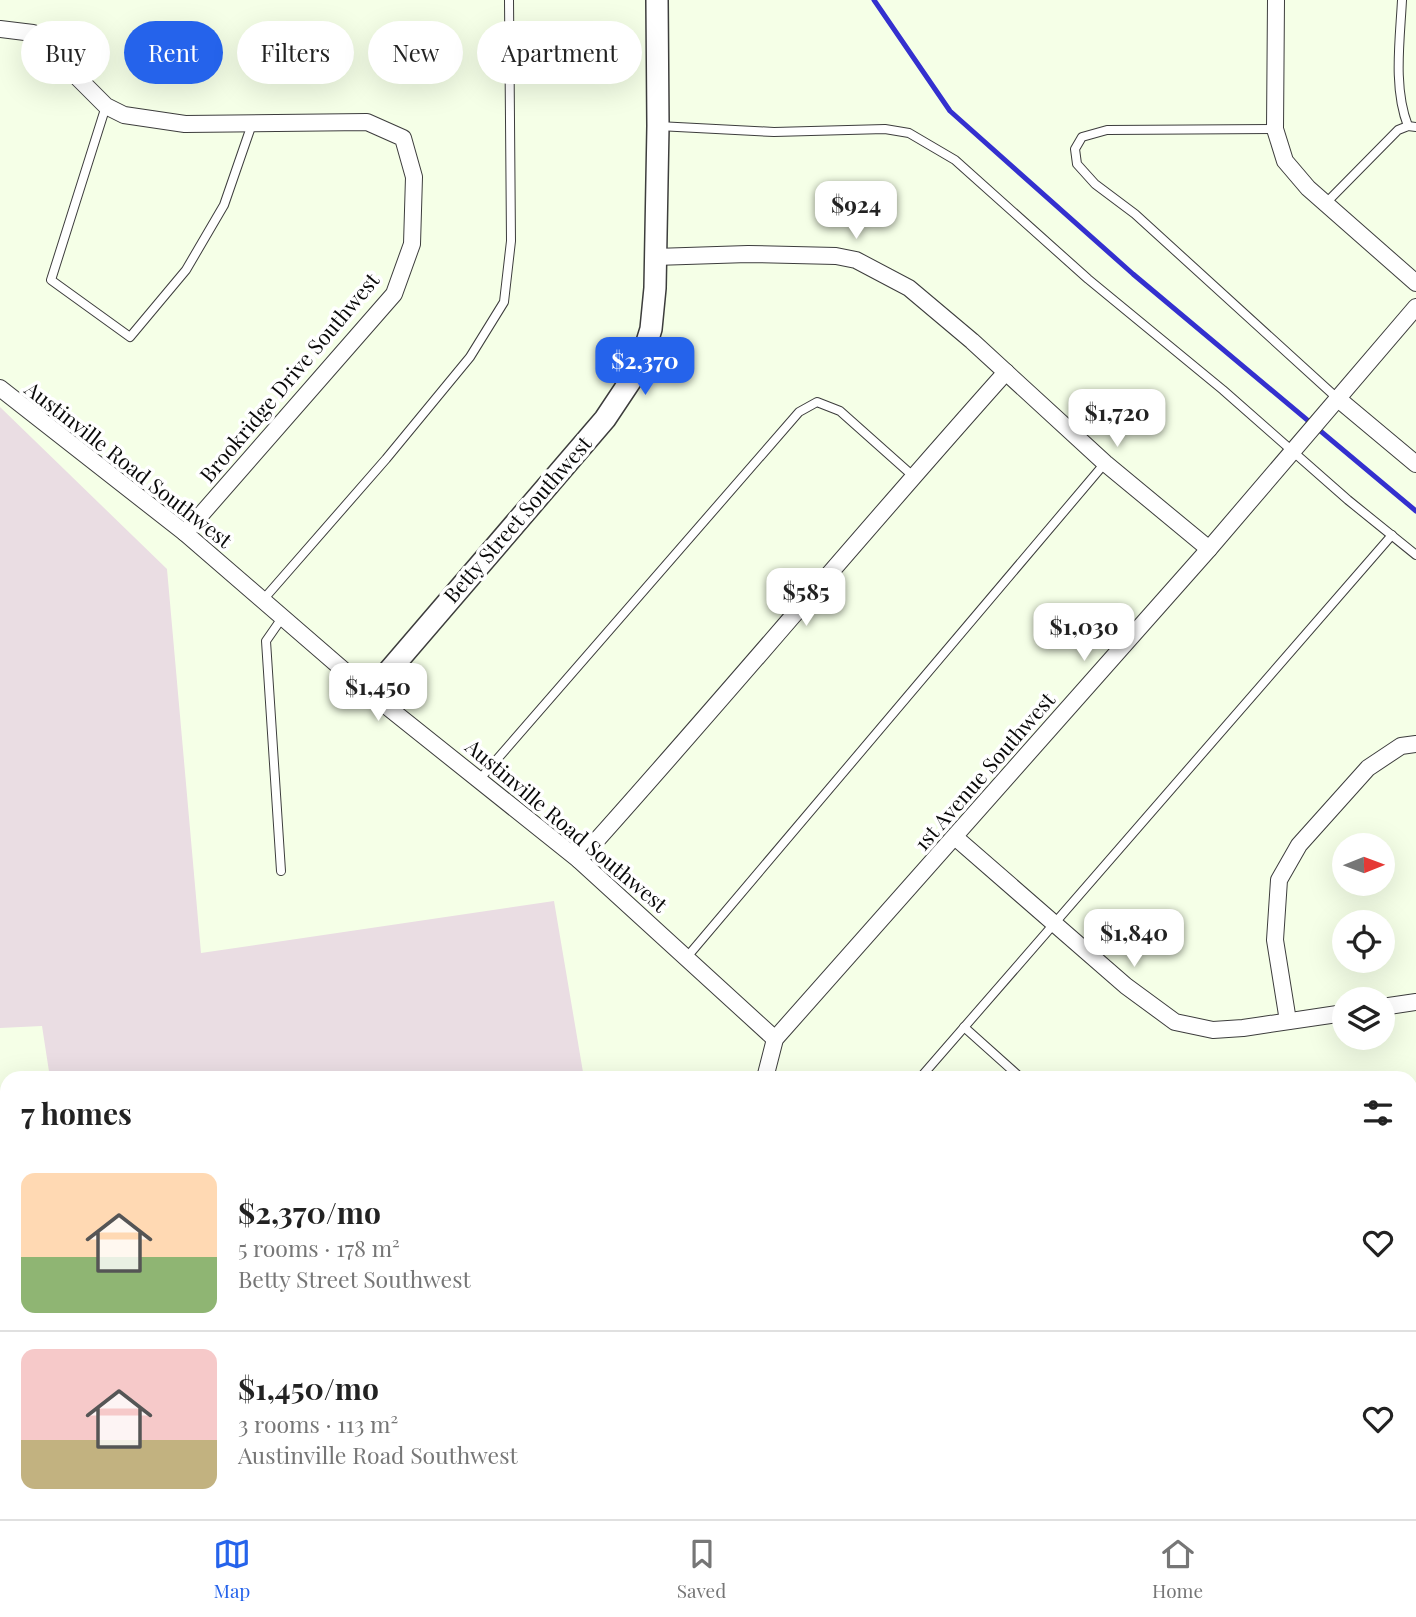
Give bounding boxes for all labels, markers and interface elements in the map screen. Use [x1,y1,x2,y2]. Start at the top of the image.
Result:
chip: Buy [21,21,110,84]
chip: Rent [124,21,223,84]
chip: Filters [237,21,354,84]
chip: New [368,21,463,84]
chip: Apartment [477,21,642,84]
pin: $924 [815,182,897,241]
text: $924 [831,188,881,219]
street label: Brookridge Drive Southwest [192,266,385,487]
pin: $2,370 [588,338,702,397]
text: $2,370 [611,344,679,375]
street label: Austinville Road Southwest [19,373,239,553]
pin: $1,720 [1060,390,1174,449]
text: $1,720 [1084,396,1150,427]
street label: Betty Street Southwest [436,429,597,608]
pin: $585 [765,568,847,628]
text: $585 [782,575,830,606]
pin: $1,030 [1027,604,1141,663]
text: $1,030 [1049,610,1119,641]
pin: $1,450 [321,664,435,723]
text: $1,450 [345,670,411,701]
street label: 1st Avenue Southwest [907,685,1060,856]
street label: Austinville Road Southwest [460,731,674,918]
north arrow [1332,833,1395,896]
map controls [1332,833,1395,1050]
pin: $1,840 [1077,909,1191,969]
button: locate [1332,910,1395,973]
text: $1,840 [1100,916,1168,947]
button: layers [1332,987,1395,1050]
text: 7 homes [21,1093,132,1133]
icon: filters [1359,1094,1397,1132]
text: $2,370/mo [238,1192,381,1232]
icon: home [77,1201,161,1285]
icon: heart [1359,1224,1397,1262]
text: 5 rooms · 178 m² [238,1232,400,1263]
text: Betty Street Southwest [238,1263,471,1294]
text: $1,450/mo [238,1368,379,1408]
icon: home [77,1377,161,1461]
icon: heart [1359,1400,1397,1438]
text: 3 rooms · 113 m² [238,1408,398,1439]
text: Austinville Road Southwest [238,1439,518,1470]
tab: Map [213,1535,251,1603]
tab: Saved [677,1535,726,1603]
tab: Home [1152,1535,1203,1603]

